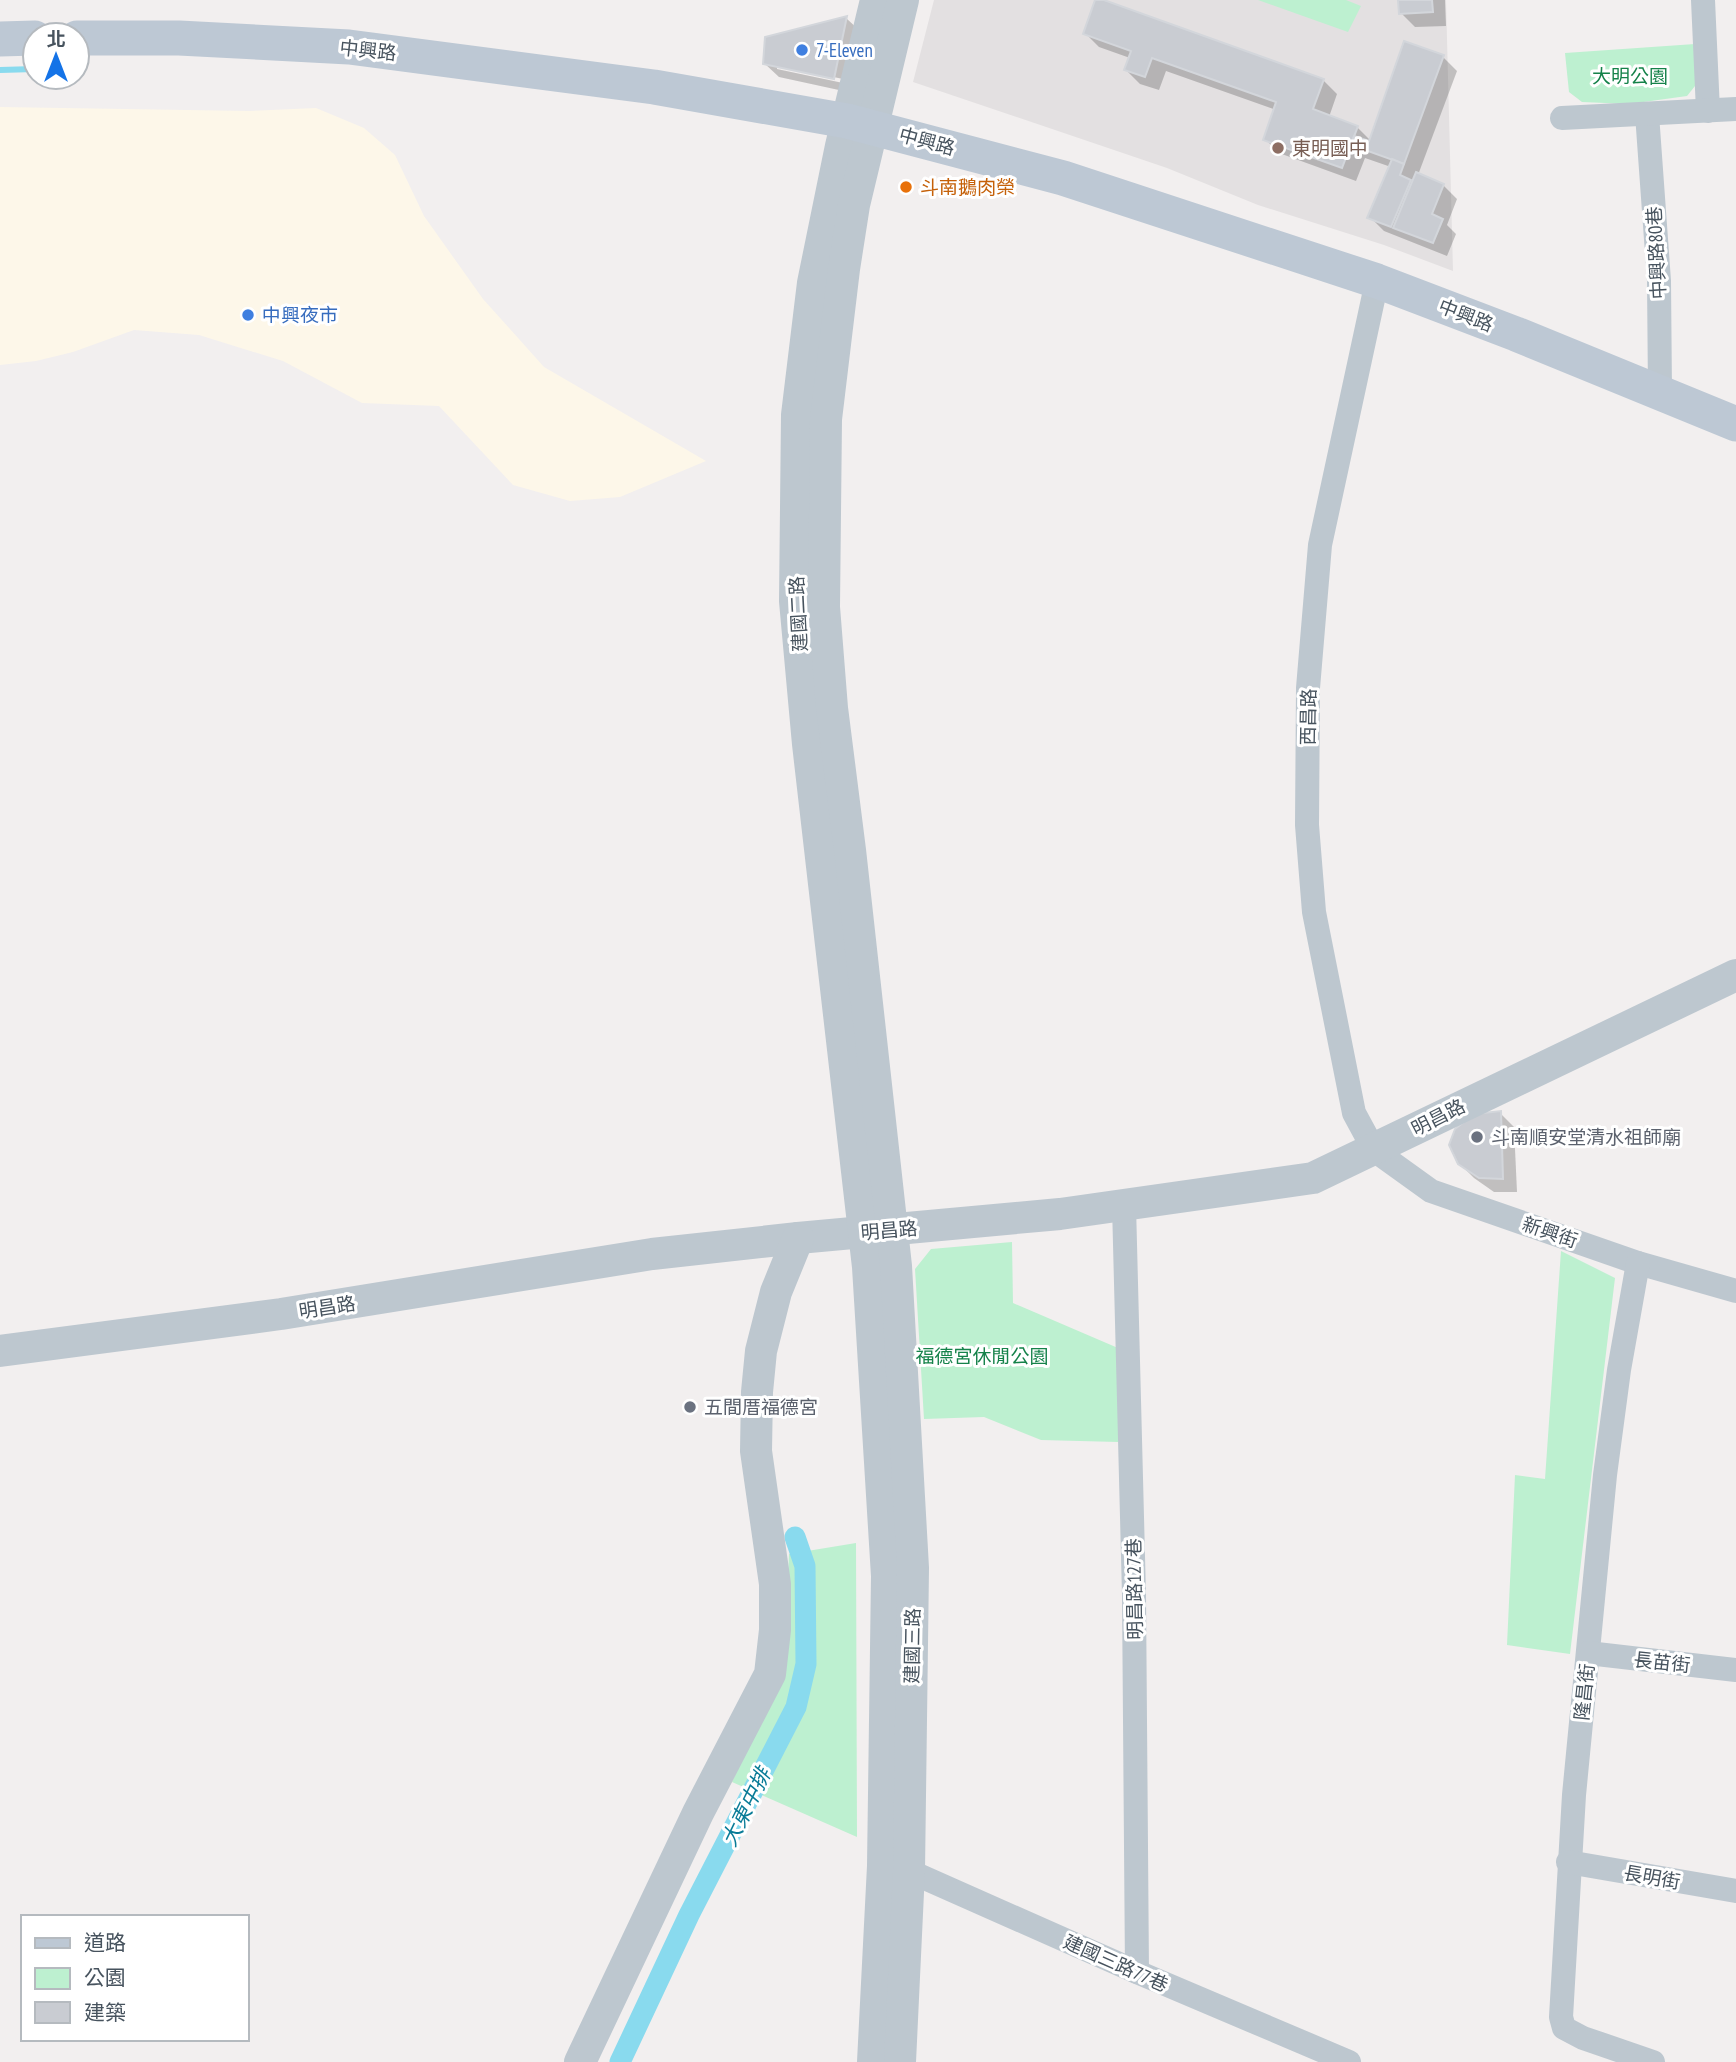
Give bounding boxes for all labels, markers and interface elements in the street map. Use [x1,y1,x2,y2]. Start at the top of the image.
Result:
north arrow [21,21,91,91]
text: 北 [46,27,66,51]
street label: 中興路 [338,35,398,65]
place label: 7-Eleven [816,38,873,62]
marker: 7-Eleven [794,42,810,58]
park label: 大明公園 [1592,64,1668,88]
street label: 中興路 [896,122,958,160]
place label: 東明國中 [1292,136,1368,160]
marker: 東明國中 [1270,140,1286,156]
place label: 斗南鵝肉榮 [920,175,1015,199]
marker: 斗南鵝肉榮 [898,179,914,195]
street label: 中興路80巷 [1642,206,1670,300]
street label: 中興路 [1435,294,1497,336]
place label: 中興夜市 [262,303,338,327]
marker: 中興夜市 [240,307,256,323]
street label: 建國二路 [784,575,812,653]
street label: 西昌路 [1296,688,1320,746]
street label: 明昌路 [1407,1093,1469,1141]
place label: 斗南順安堂清水祖師廟 [1491,1125,1681,1149]
marker: 斗南順安堂清水祖師廟 [1469,1129,1485,1145]
street label: 新興街 [1519,1211,1581,1253]
street label: 明昌路 [860,1216,918,1244]
street label: 明昌路 [297,1291,357,1323]
park label: 福德宮休閒公園 [915,1344,1049,1368]
place label: 五間厝福德宮 [704,1395,818,1419]
marker: 五間厝福德宮 [682,1399,698,1415]
street label: 明昌路127巷 [1121,1538,1147,1640]
street label: 建國三路 [899,1608,925,1684]
street label: 長苗街 [1632,1647,1692,1677]
street label: 隆昌街 [1569,1662,1599,1722]
water label: 大東中排 [715,1761,778,1851]
street label: 長明街 [1622,1860,1682,1894]
legend [21,1915,248,2041]
text: 道路 [84,1929,126,1956]
street label: 建國三路77巷 [1060,1929,1172,1997]
text: 公園 [84,1964,126,1991]
text: 建築 [84,1999,126,2026]

